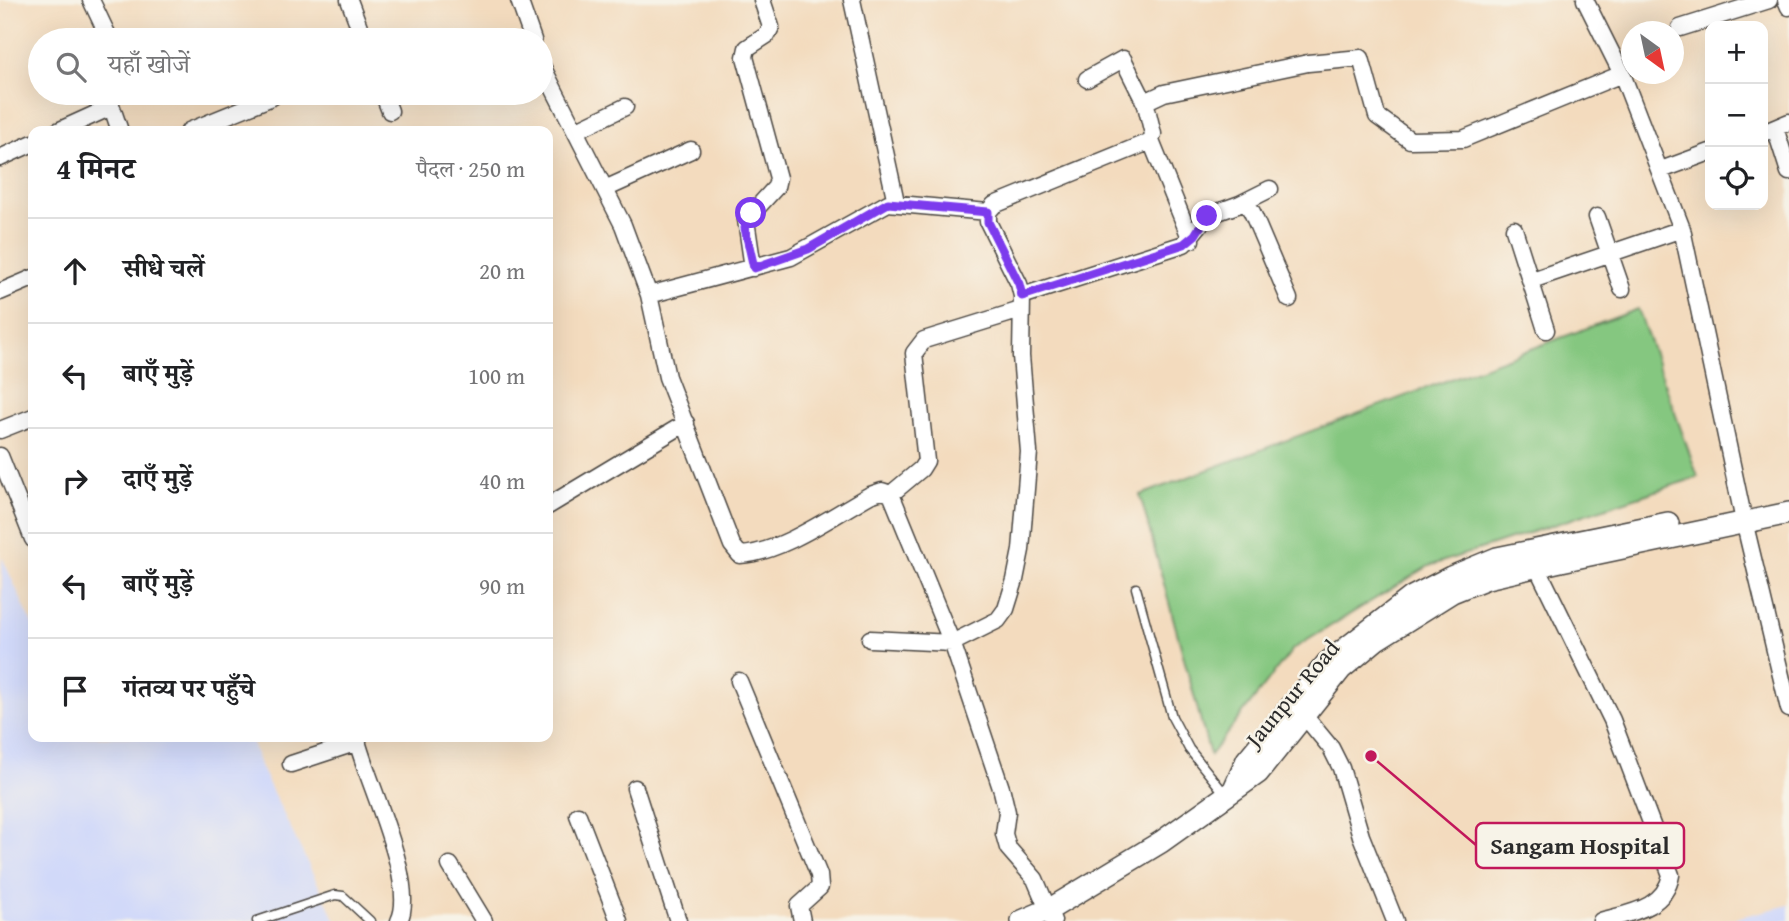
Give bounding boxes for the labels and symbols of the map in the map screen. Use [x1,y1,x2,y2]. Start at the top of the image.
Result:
north arrow [1621,21,1684,84]
route start [735,197,766,228]
route end [1191,200,1222,231]
street label: Jaunpur Road [1235,632,1347,756]
callout: Sangam Hospital [1476,823,1684,868]
text: Sangam Hospital [1490,828,1670,863]

